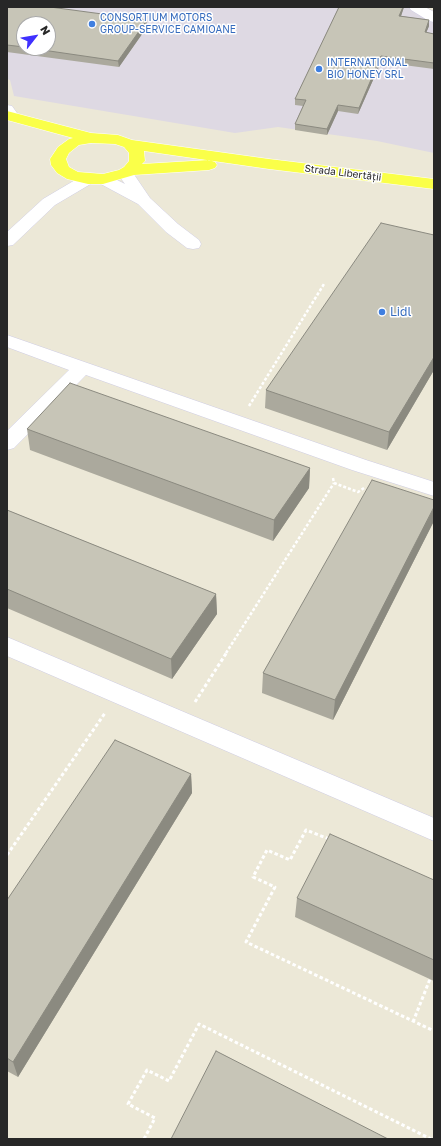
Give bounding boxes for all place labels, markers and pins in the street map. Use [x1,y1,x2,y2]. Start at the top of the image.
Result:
place label: CONSORTIUM MOTORS GROUP-SERVICE CAMIOANE [100,12,236,36]
marker: CONSORTIUM MOTORS GROUP-SERVICE CAMIOANE [87,19,97,29]
place label: INTERNATIONAL BIO HONEY SRL [327,57,407,80]
marker: INTERNATIONAL BIO HONEY SRL [314,64,324,74]
place label: Lidl [390,305,411,319]
marker: Lidl [377,307,387,317]

